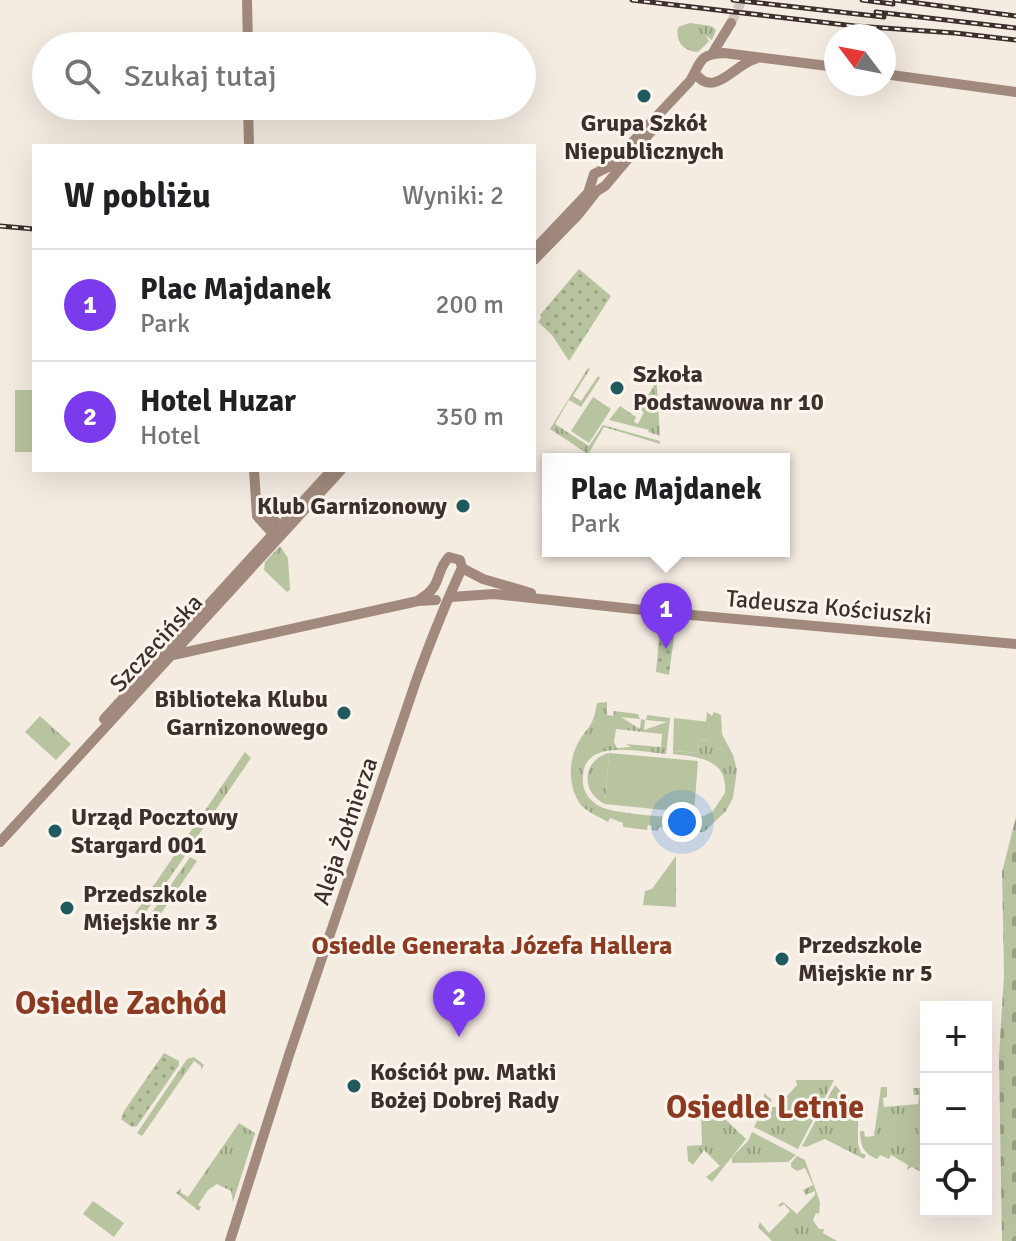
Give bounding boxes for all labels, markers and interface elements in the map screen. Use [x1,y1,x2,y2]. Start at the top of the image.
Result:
north arrow [824,24,896,96]
search box [32,32,536,120]
icon: search [60,54,104,98]
text: Szukaj tutaj [124,58,277,95]
marker: Grupa Szkół Niepublicznych [635,87,653,105]
place label: Grupa Szkół Niepublicznych [564,108,724,166]
text: W pobliżu [64,175,211,217]
text: Wyniki: 2 [402,180,504,212]
text: Plac Majdanek [140,271,331,308]
text: 1 [83,289,97,321]
text: 200 m [435,289,504,321]
text: Park [140,308,190,340]
place label: Szkoła Podstawowa nr 10 [633,359,824,417]
marker: Szkoła Podstawowa nr 10 [608,379,626,397]
text: Hotel Huzar [140,383,296,420]
text: 2 [83,401,97,433]
text: 350 m [435,401,504,433]
text: Hotel [140,420,200,452]
popup [542,453,790,557]
text: Plac Majdanek [570,471,762,508]
place label: Klub Garnizonowy [257,491,447,521]
marker: Klub Garnizonowy [454,497,472,515]
text: Park [570,508,620,540]
pin: 1 [640,583,692,649]
street label: Tadeusza Kościuszki [725,583,933,631]
street label: Szczecińska [103,588,209,698]
place label: Biblioteka Klubu Garnizonowego [154,684,328,742]
marker: Biblioteka Klubu Garnizonowego [335,704,353,722]
street label: Aleja Żołnierza [306,753,384,909]
place label: Urząd Pocztowy Stargard 001 [71,802,238,860]
your location [662,802,702,842]
marker: Urząd Pocztowy Stargard 001 [46,822,64,840]
place label: Przedszkole Miejskie nr 3 [83,879,218,937]
marker: Przedszkole Miejskie nr 3 [58,899,76,917]
district label: Osiedle Generała Józefa Hallera [312,930,672,962]
place label: Przedszkole Miejskie nr 5 [798,930,933,988]
marker: Przedszkole Miejskie nr 5 [773,950,791,968]
pin: 2 [433,971,485,1037]
district label: Osiedle Zachód [15,984,227,1023]
map controls [920,1001,992,1217]
button: + [920,1001,992,1073]
place label: Kościół pw. Matki Bożej Dobrej Rady [370,1057,559,1115]
button: − [920,1073,992,1145]
marker: Kościół pw. Matki Bożej Dobrej Rady [345,1077,363,1095]
district label: Osiedle Letnie [666,1088,864,1127]
button: locate [920,1145,992,1217]

